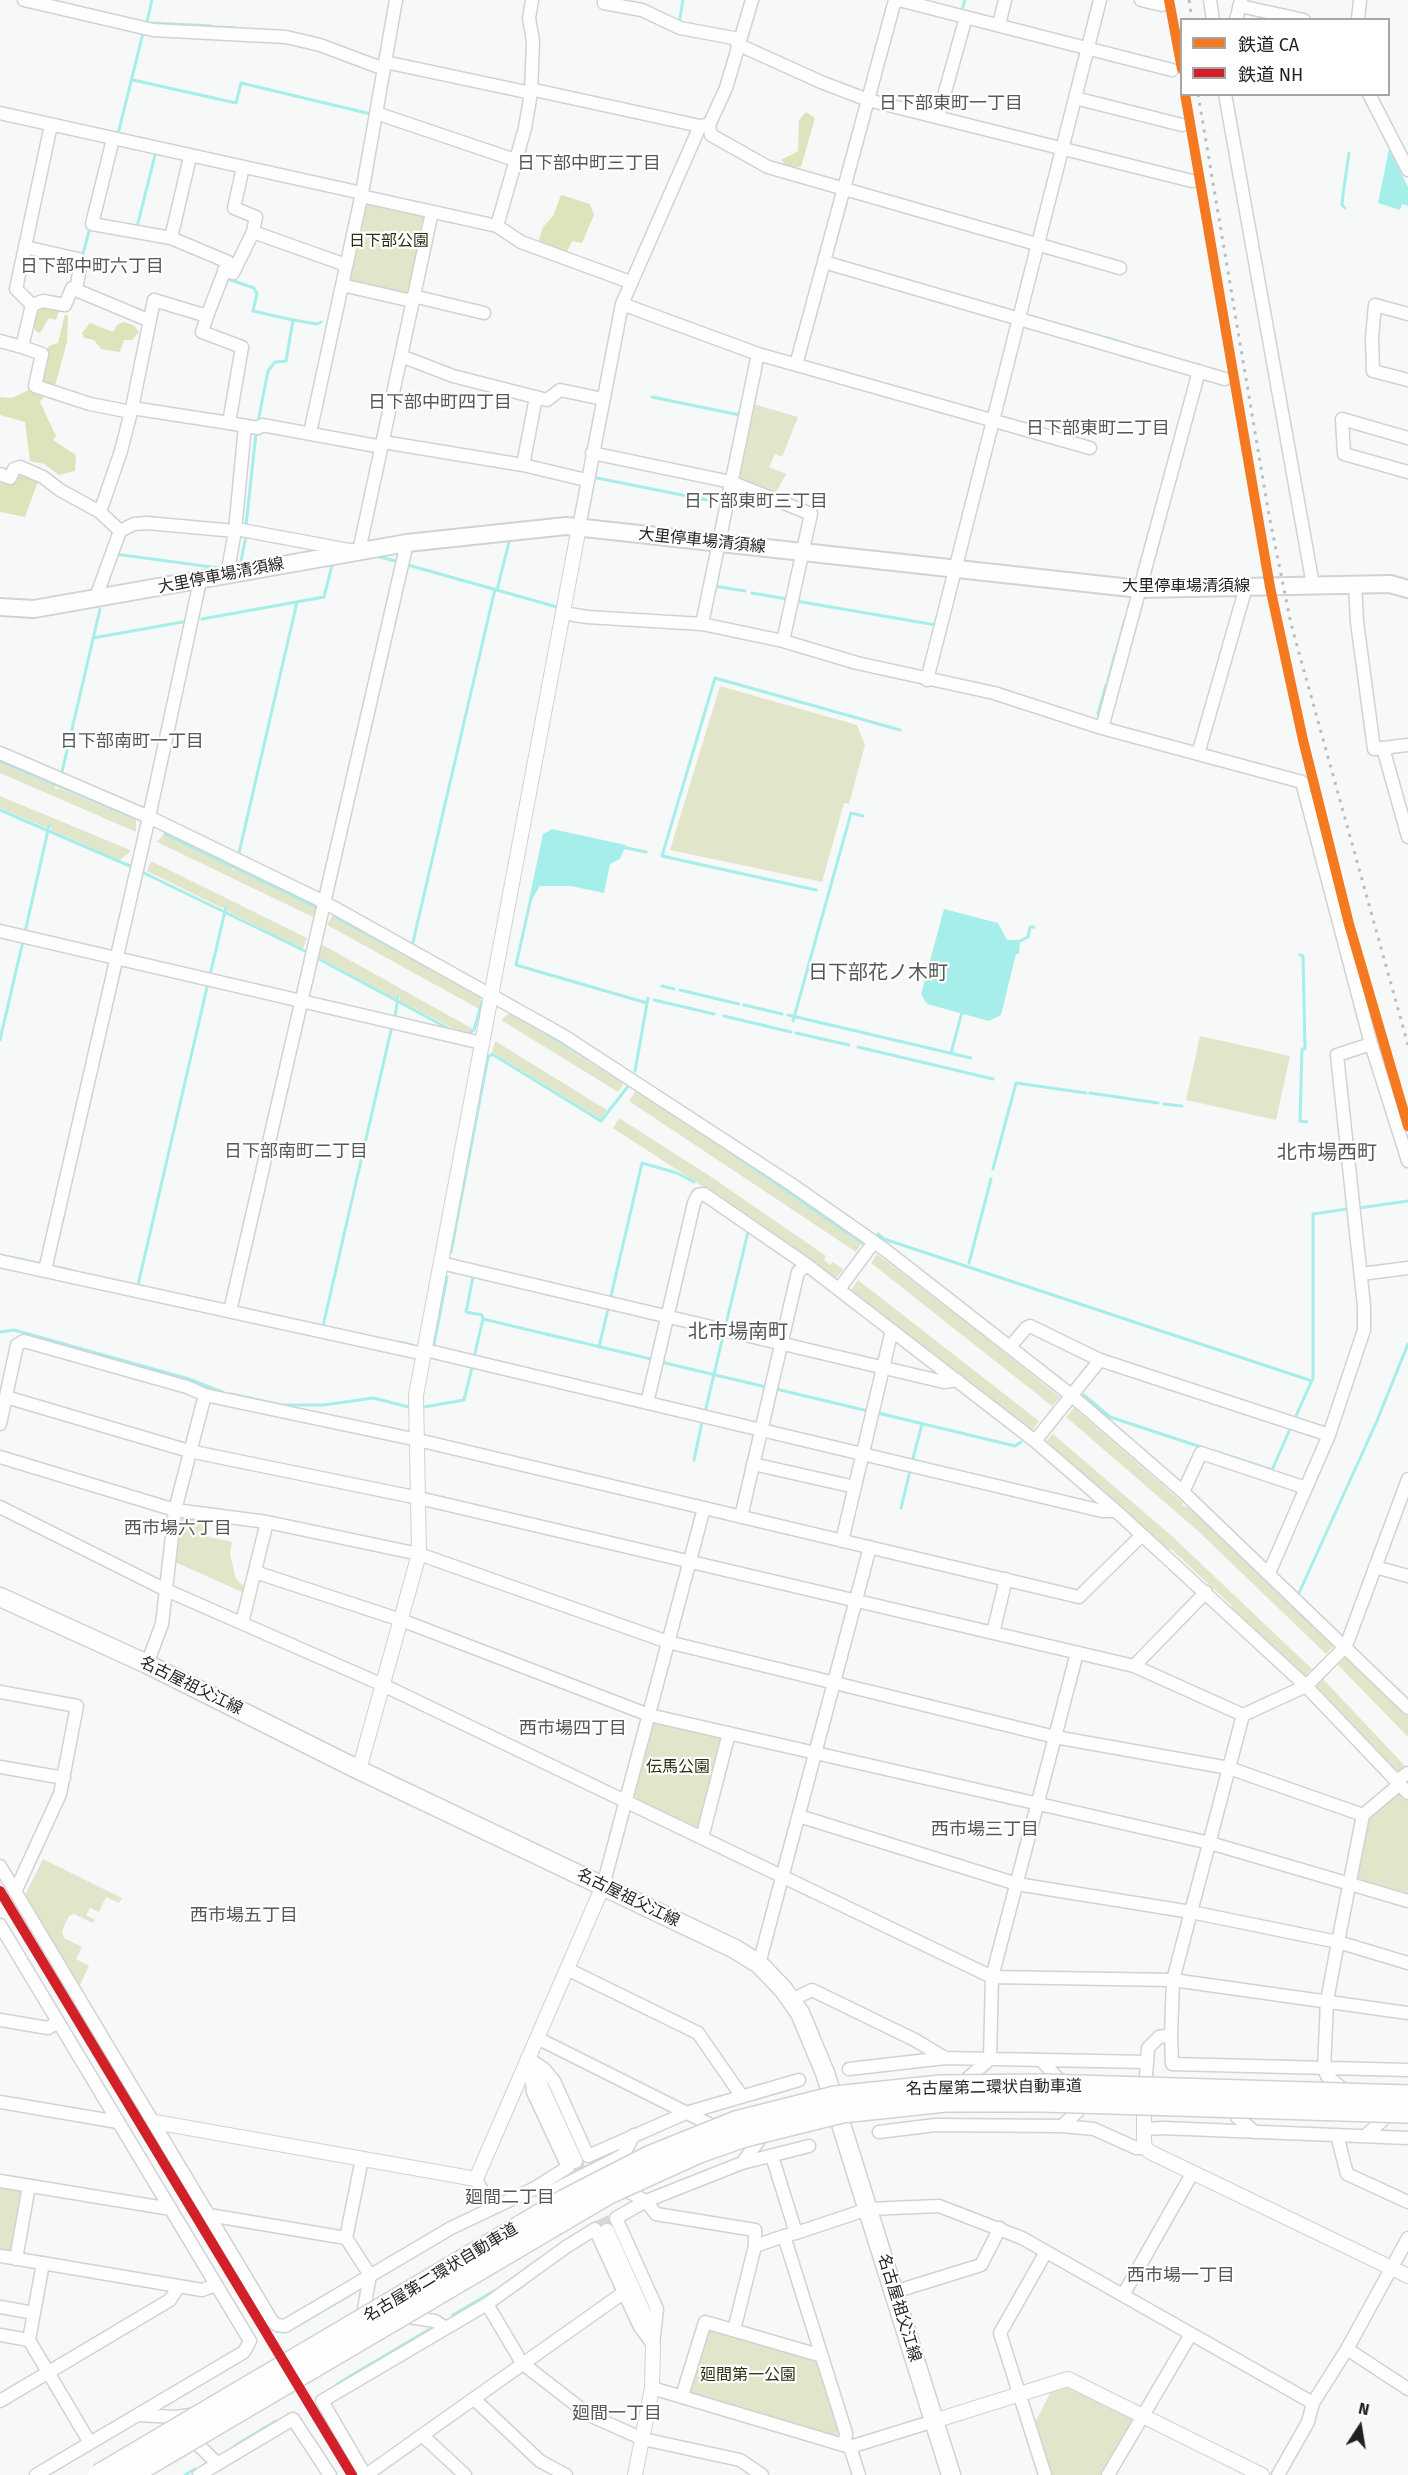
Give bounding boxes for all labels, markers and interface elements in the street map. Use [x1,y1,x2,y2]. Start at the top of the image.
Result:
legend [1180,18,1390,96]
text: 鉄道 CA [1238,34,1299,56]
text: 鉄道 NH [1238,64,1303,86]
district label: 日下部東町一丁目 [879,93,1023,115]
district label: 日下部中町三丁目 [517,153,661,175]
park label: 日下部公園 [349,232,429,252]
district label: 日下部中町六丁目 [20,256,164,278]
district label: 日下部中町四丁目 [368,392,512,414]
district label: 日下部東町二丁目 [1026,418,1170,440]
district label: 日下部東町三丁目 [684,491,828,513]
street label: 大里停車場清須線 [637,525,767,557]
street label: 大里停車場清須線 [156,554,286,598]
street label: 大里停車場清須線 [1122,577,1250,597]
district label: 日下部南町一丁目 [60,731,204,753]
district label: 日下部花ノ木町 [808,961,948,985]
district label: 日下部南町二丁目 [224,1141,368,1163]
district label: 北市場西町 [1277,1141,1377,1165]
district label: 北市場南町 [688,1320,788,1344]
district label: 西市場六丁目 [124,1518,232,1540]
street label: 名古屋祖父江線 [136,1653,246,1719]
district label: 西市場四丁目 [519,1718,627,1740]
park label: 伝馬公園 [646,1758,710,1778]
district label: 西市場三丁目 [931,1819,1039,1841]
street label: 名古屋祖父江線 [573,1865,683,1931]
district label: 西市場五丁目 [190,1905,298,1927]
street label: 名古屋第二環状自動車道 [906,2077,1082,2099]
district label: 廻間二丁目 [465,2187,555,2209]
street label: 名古屋第二環状自動車道 [361,2219,521,2327]
street label: 名古屋祖父江線 [873,2252,925,2364]
district label: 西市場一丁目 [1127,2265,1235,2287]
park label: 廻間第一公園 [700,2366,796,2386]
north arrow [1330,2397,1390,2457]
text: N [1357,2399,1371,2419]
district label: 廻間一丁目 [572,2403,662,2425]

